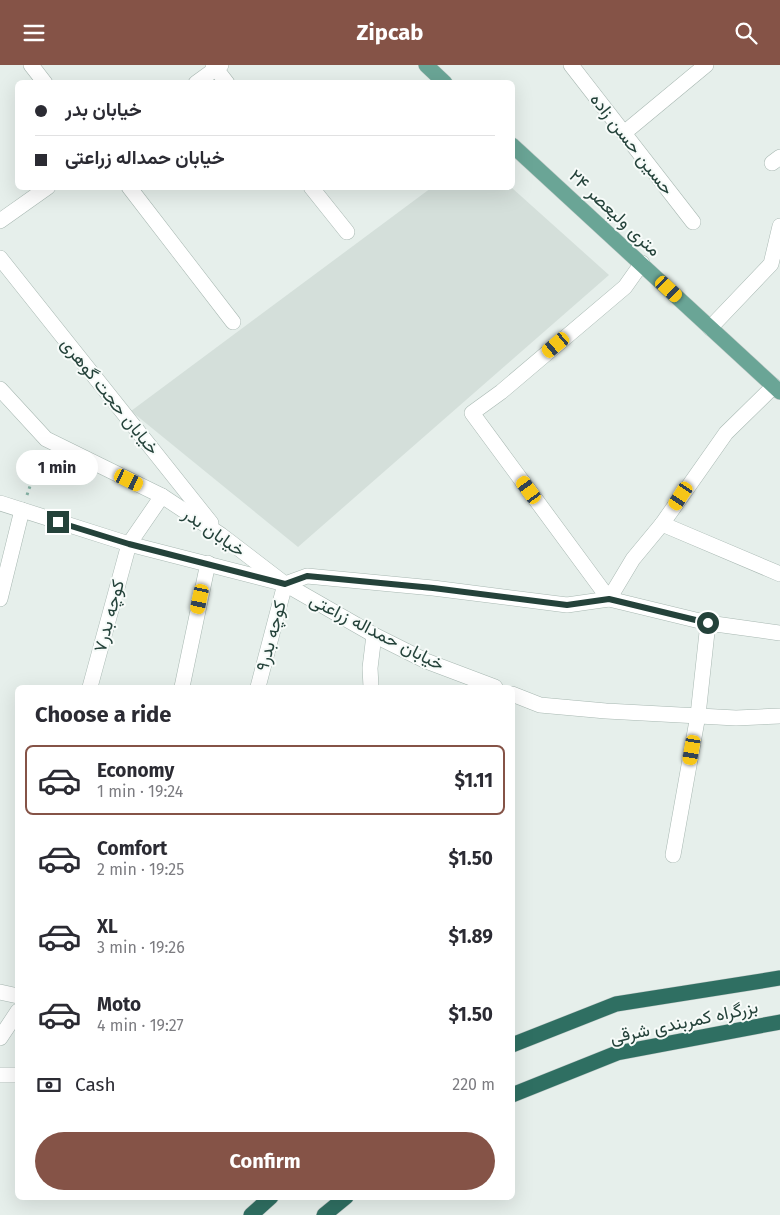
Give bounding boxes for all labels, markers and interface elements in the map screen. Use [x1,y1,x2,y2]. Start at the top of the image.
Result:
icon: menu [20,19,48,47]
text: Zipcab [357,19,423,46]
icon: search [732,19,760,47]
street label: حسین حسن زاده [585,89,679,199]
text: خیابان بدر [65,98,142,121]
text: خیابان حمداله زراعتی [65,146,225,169]
street label: ۲۴ متری ولیعصر [565,165,665,261]
car [652,273,685,305]
car [539,330,572,360]
street label: خیابان حجت گوهری [56,333,164,459]
callout: 1 min [17,449,99,485]
text: 1 min [38,458,76,477]
car [112,467,145,493]
car [514,473,543,507]
car [666,479,695,513]
street label: خیابان بدر [178,502,250,561]
route end [47,511,69,533]
street label: کوچه بدر۷ [89,577,130,655]
car [189,583,210,615]
street label: خیابان حمداله زراعتی [306,589,448,675]
street label: کوچه بدر۹ [251,598,292,674]
route start [697,612,719,634]
text: Choose a ride [35,701,171,728]
car [682,734,701,766]
icon: car [37,758,82,803]
text: Economy [97,759,174,782]
text: $1.11 [454,769,493,792]
text: 1 min · 19:24 [97,782,183,801]
icon: car [37,836,82,881]
text: Comfort [97,837,167,860]
text: $1.50 [448,847,493,870]
text: 2 min · 19:25 [97,860,184,879]
icon: car [37,914,82,959]
text: XL [97,915,118,938]
text: $1.89 [449,925,493,948]
text: 3 min · 19:26 [97,938,185,957]
icon: car [37,992,82,1037]
text: Moto [97,993,141,1016]
street label: بزرگراه کمربندی شرقی [608,996,760,1048]
text: $1.50 [448,1003,493,1026]
text: 4 min · 19:27 [97,1016,184,1035]
icon: cash [35,1071,63,1099]
text: Cash [75,1073,116,1096]
text: 220 m [452,1075,495,1094]
button: Confirm [35,1132,495,1190]

